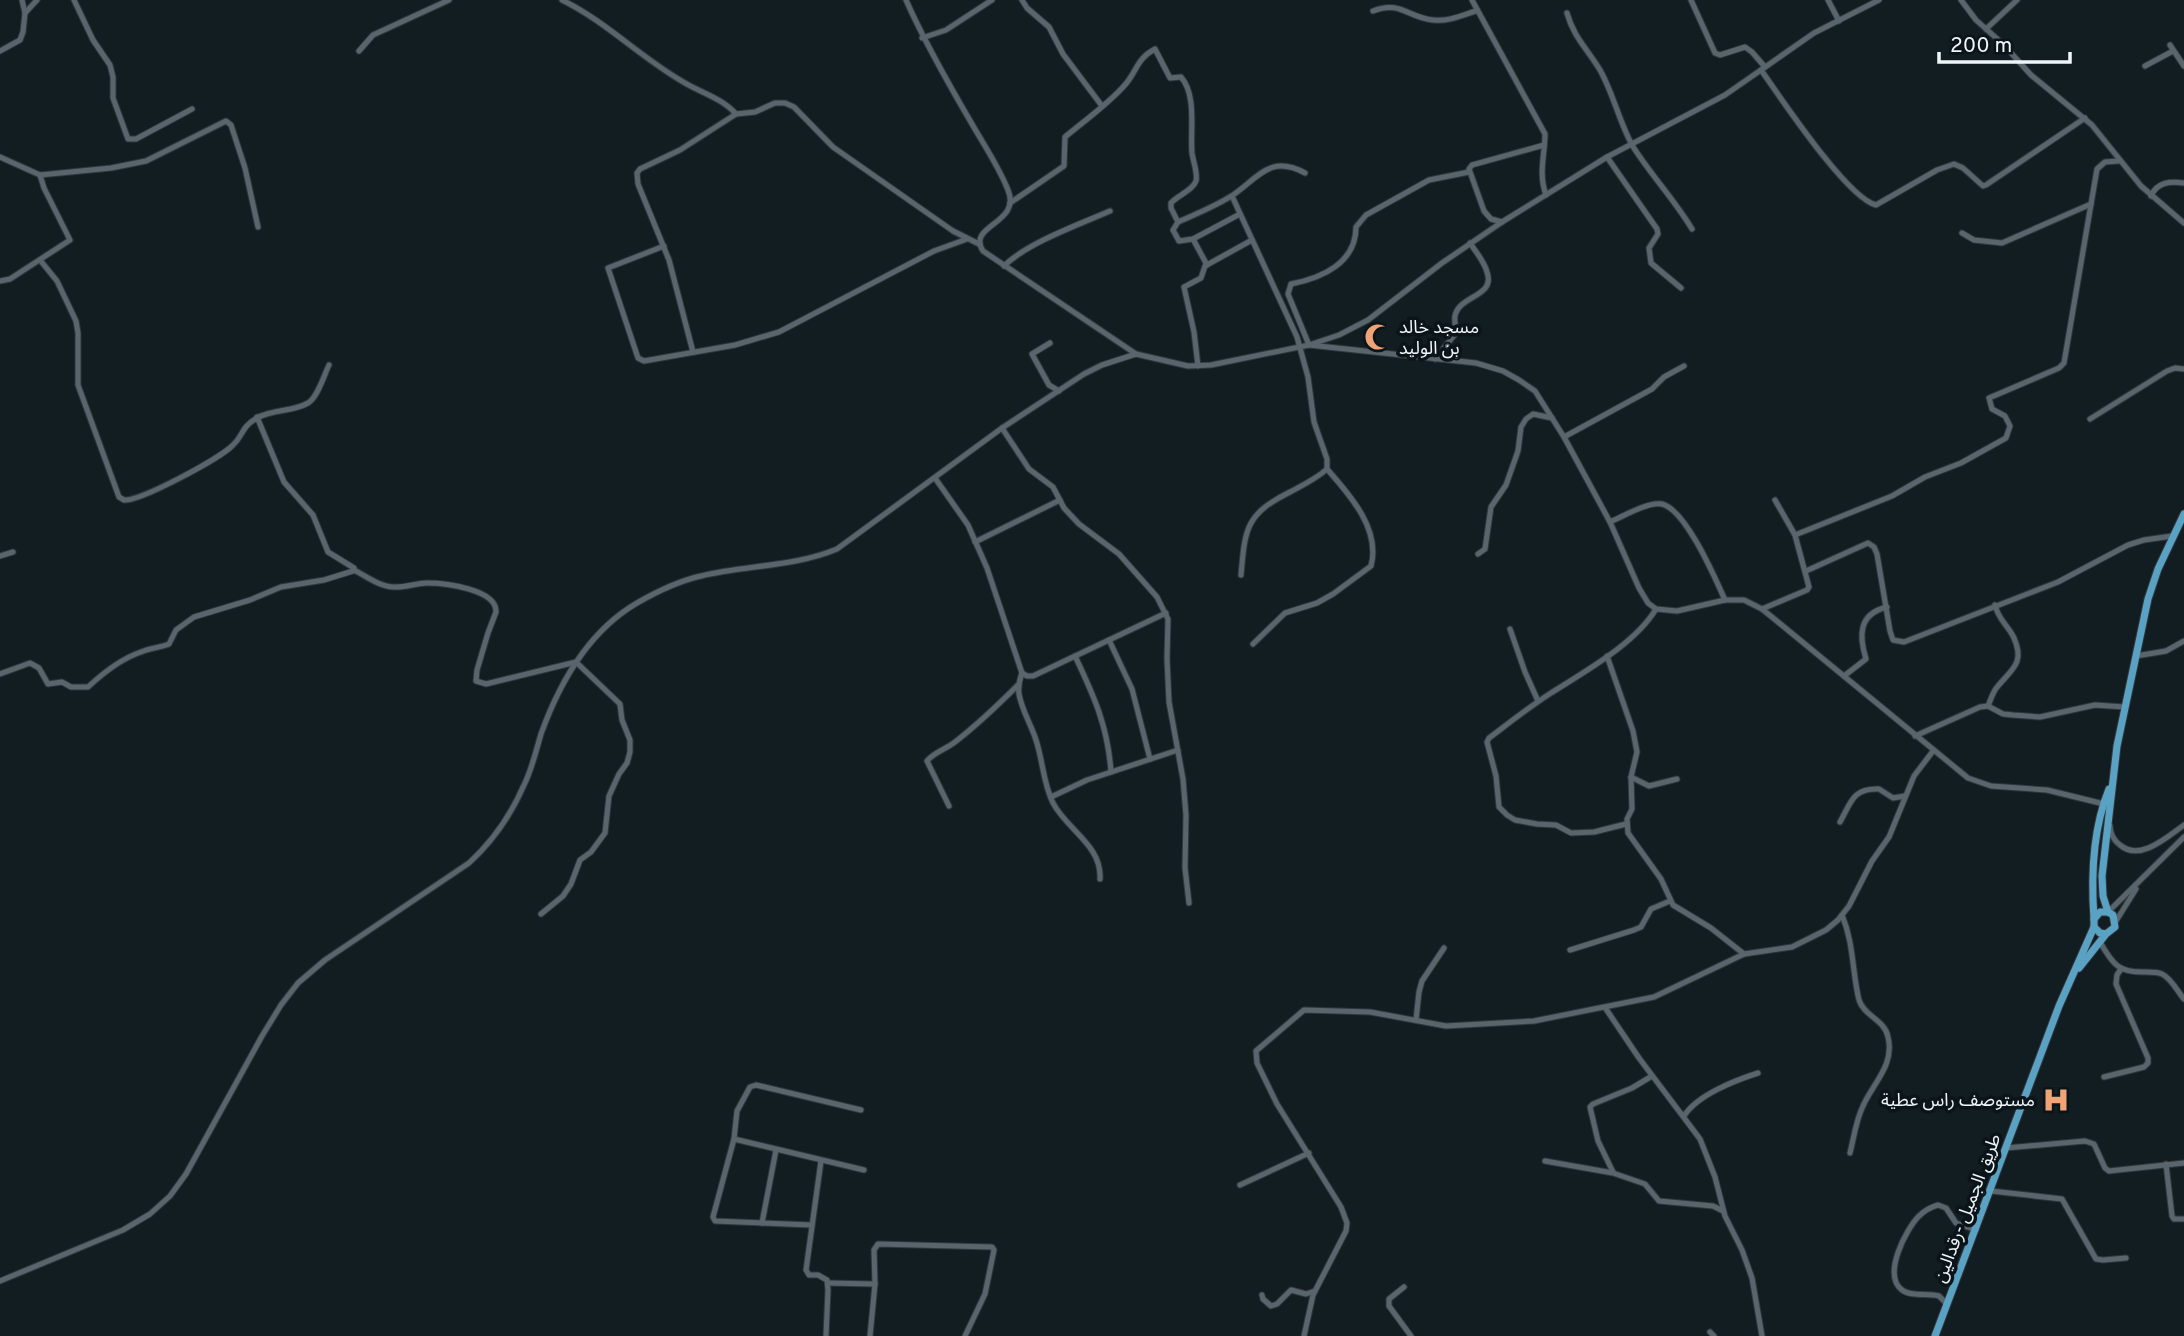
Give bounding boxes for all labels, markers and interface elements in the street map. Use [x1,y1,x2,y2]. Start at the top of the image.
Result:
scale bar [1939,21,2070,65]
text: 200 m [1950,33,2012,60]
place label: مسجد خالد بن الوليد [1399,317,1479,361]
mosque icon: مسجد خالد بن الوليد [1363,322,1393,352]
hospital icon: مستوصف راس عطية [2041,1085,2071,1115]
place label: مستوصف راس عطية [1881,1090,2035,1113]
street label: طريق الجميل -رقدالين [1929,1131,2007,1286]

